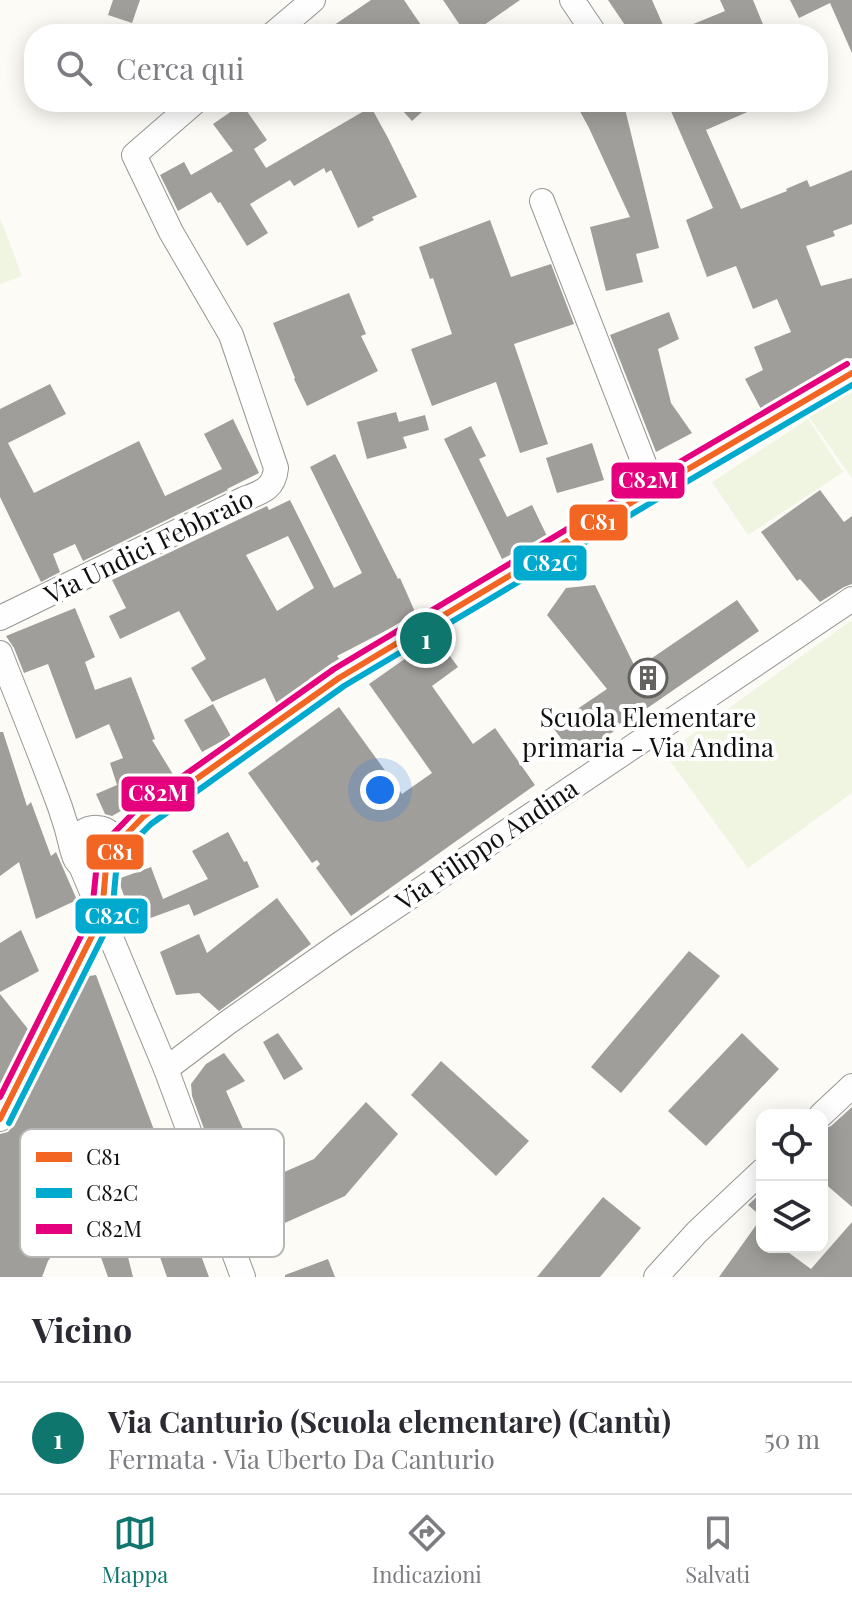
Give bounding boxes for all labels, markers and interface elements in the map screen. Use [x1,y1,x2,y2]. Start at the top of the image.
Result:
search box [24,24,828,112]
icon: search [52,46,96,90]
text: Cerca qui [116,48,244,88]
line badge: C82M [610,461,686,500]
text: C82M [618,464,678,494]
street label: Via Undici Febbraio [37,480,258,612]
line badge: C81 [568,503,629,542]
text: C81 [580,506,616,536]
line badge: C82C [512,544,588,582]
text: C82C [523,547,577,577]
pin: 1 [400,608,452,668]
building icon: Scuola Elementare primaria - Via Andina [627,657,669,699]
place label: Scuola Elementare primaria - Via Andina [522,699,774,764]
your location [360,770,400,810]
street label: Via Filippo Andina [387,770,584,918]
line badge: C82M [120,775,196,813]
text: C82M [128,777,188,807]
line badge: C81 [85,833,145,871]
text: C81 [97,836,133,866]
line badge: C82C [74,897,149,935]
text: C82C [85,900,139,930]
map controls [756,1109,828,1253]
button: locate [756,1109,828,1181]
legend [20,1129,284,1257]
text: C81 [86,1141,121,1171]
text: C82C [86,1177,138,1207]
button: layers [756,1181,828,1253]
text: C82M [86,1213,142,1243]
text: Vicino [32,1306,132,1352]
text: Via Canturio (Scuola elementare) (Cantù) [108,1401,671,1441]
text: 1 [53,1421,63,1456]
text: 50 m [764,1421,820,1456]
text: Fermata · Via Uberto Da Canturio [108,1441,495,1476]
tab: Mappa [102,1511,168,1589]
tab: Indicazioni [372,1511,482,1589]
tab: Salvati [685,1511,750,1589]

